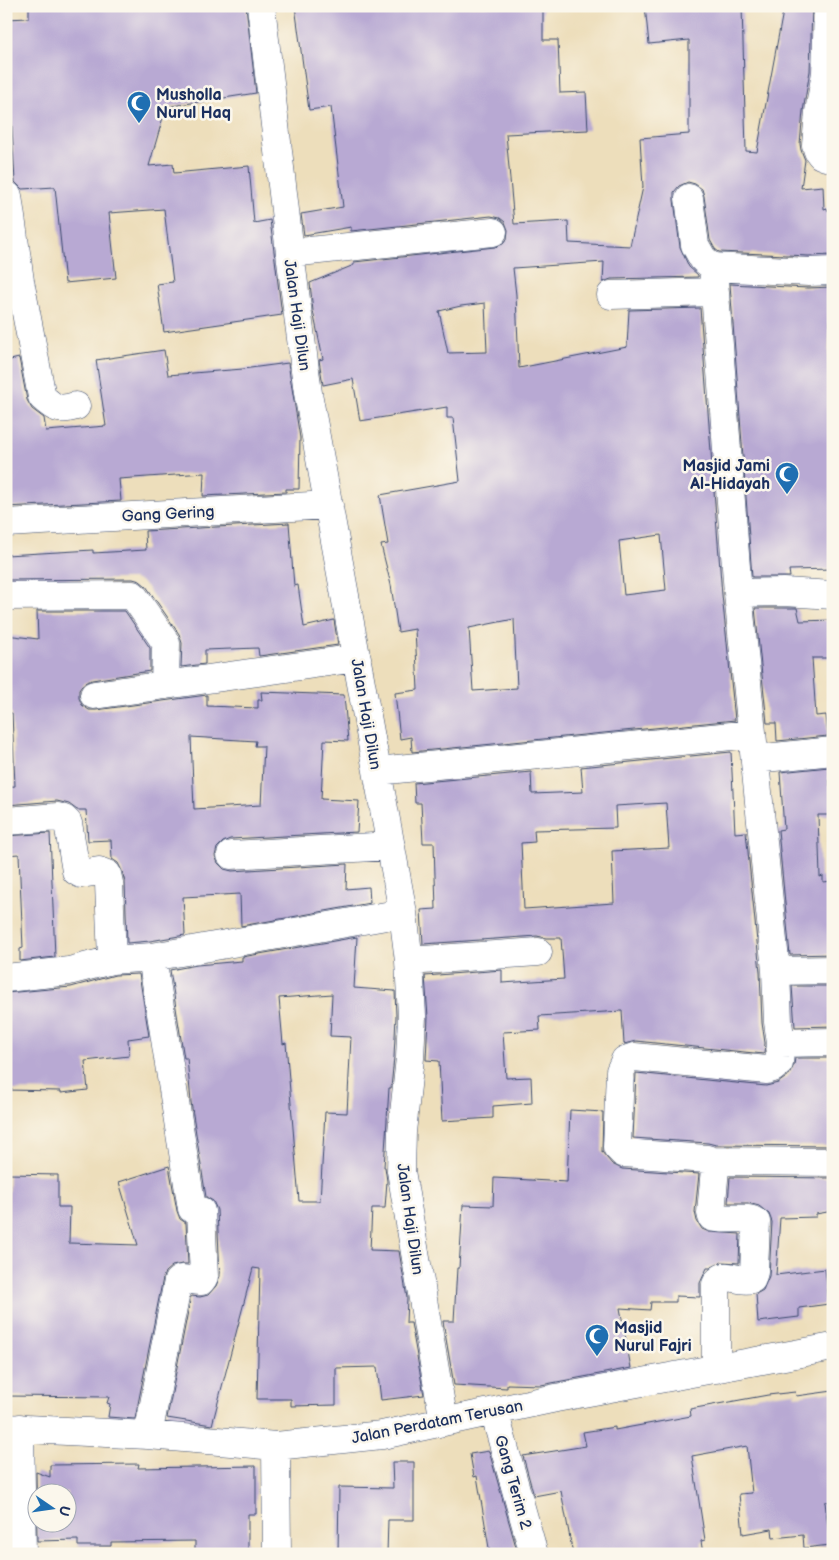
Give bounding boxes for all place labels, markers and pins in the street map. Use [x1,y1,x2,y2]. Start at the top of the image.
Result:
place label: Musholla Nurul Haq [156,86,231,123]
mosque icon: Musholla Nurul Haq [126,90,152,124]
place label: Masjid Jami Al-Hidayah [683,457,770,494]
mosque icon: Masjid Jami Al-Hidayah [774,461,800,495]
place label: Masjid Nurul Fajri [614,1319,692,1356]
mosque icon: Masjid Nurul Fajri [584,1323,610,1357]

